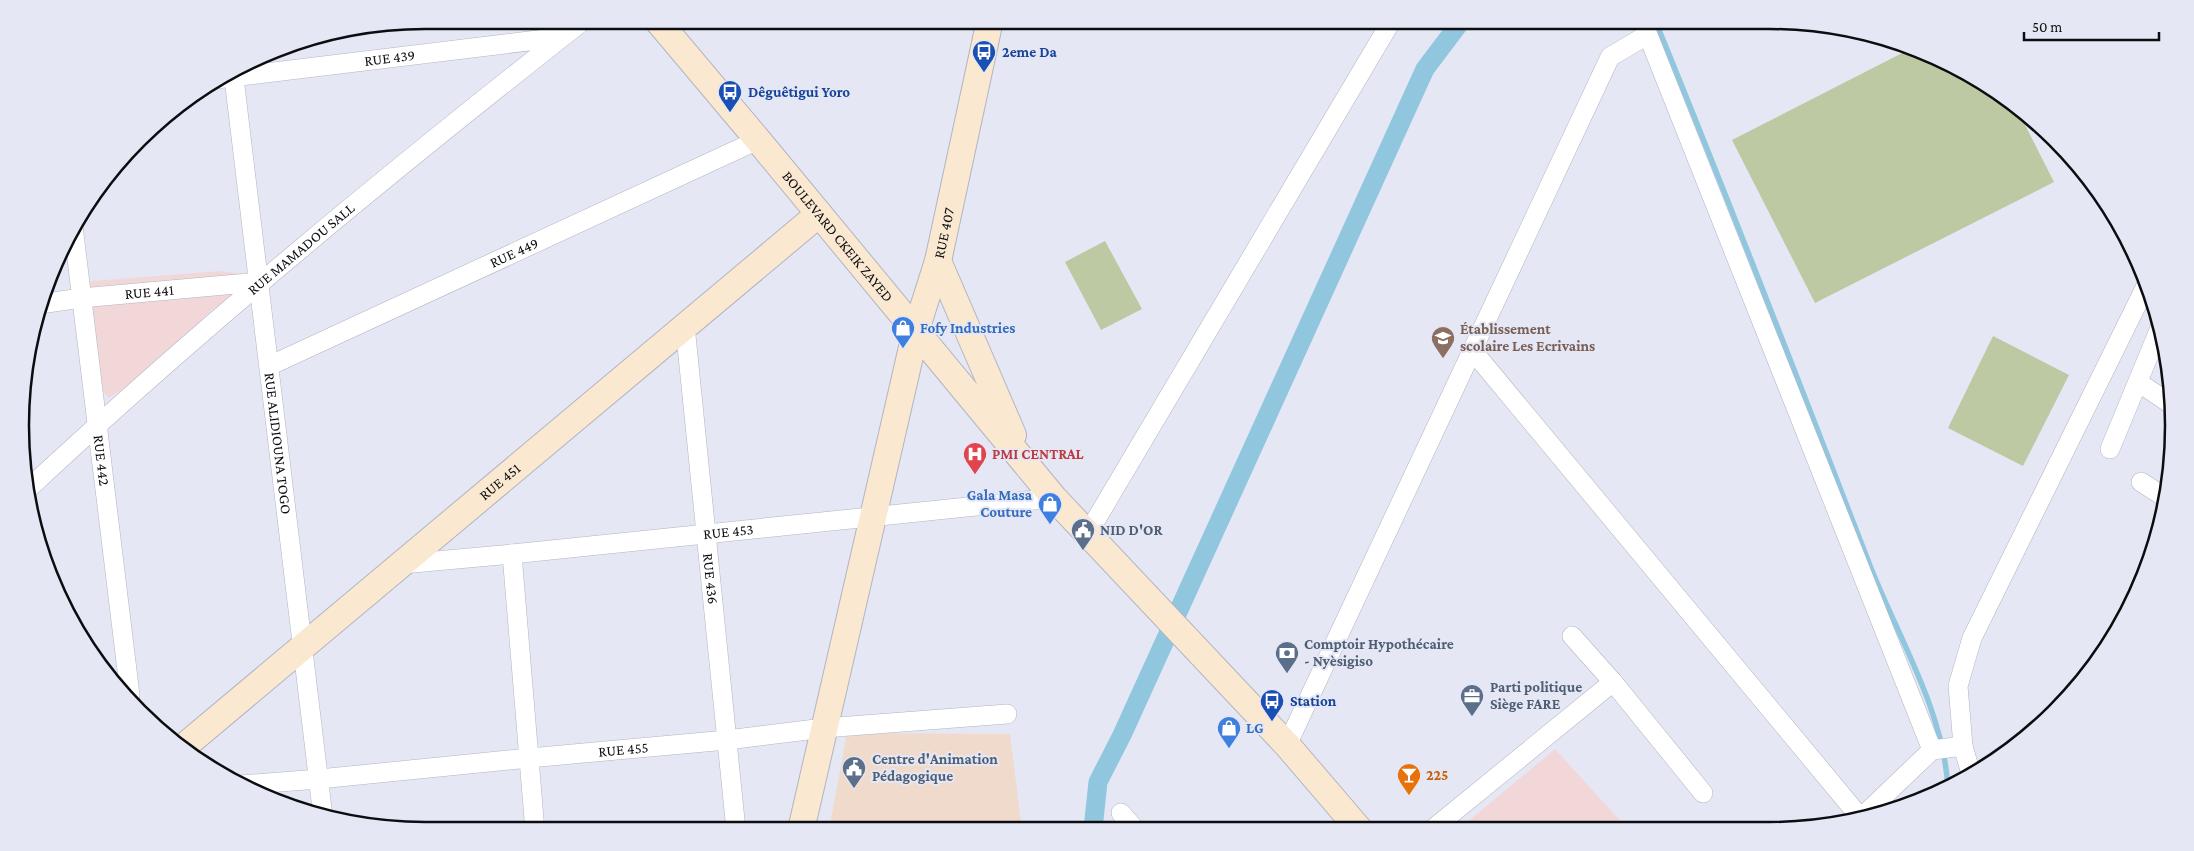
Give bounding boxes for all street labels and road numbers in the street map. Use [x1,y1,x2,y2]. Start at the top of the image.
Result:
street label: RUE 439 [363,47,416,69]
street label: BOULEVARD CKEIK ZAYED [779,168,896,305]
street label: RUE MAMADOU SALL [245,199,358,298]
street label: RUE 407 [931,206,957,260]
street label: RUE 449 [487,235,541,271]
street label: RUE 441 [124,282,174,302]
street label: RUE ALIDIOUNA TOGO [262,372,294,515]
street label: RUE 442 [90,434,112,487]
street label: RUE 451 [476,460,523,503]
street label: RUE 453 [703,521,754,542]
street label: RUE 436 [700,553,721,605]
street label: RUE 455 [598,739,649,760]

